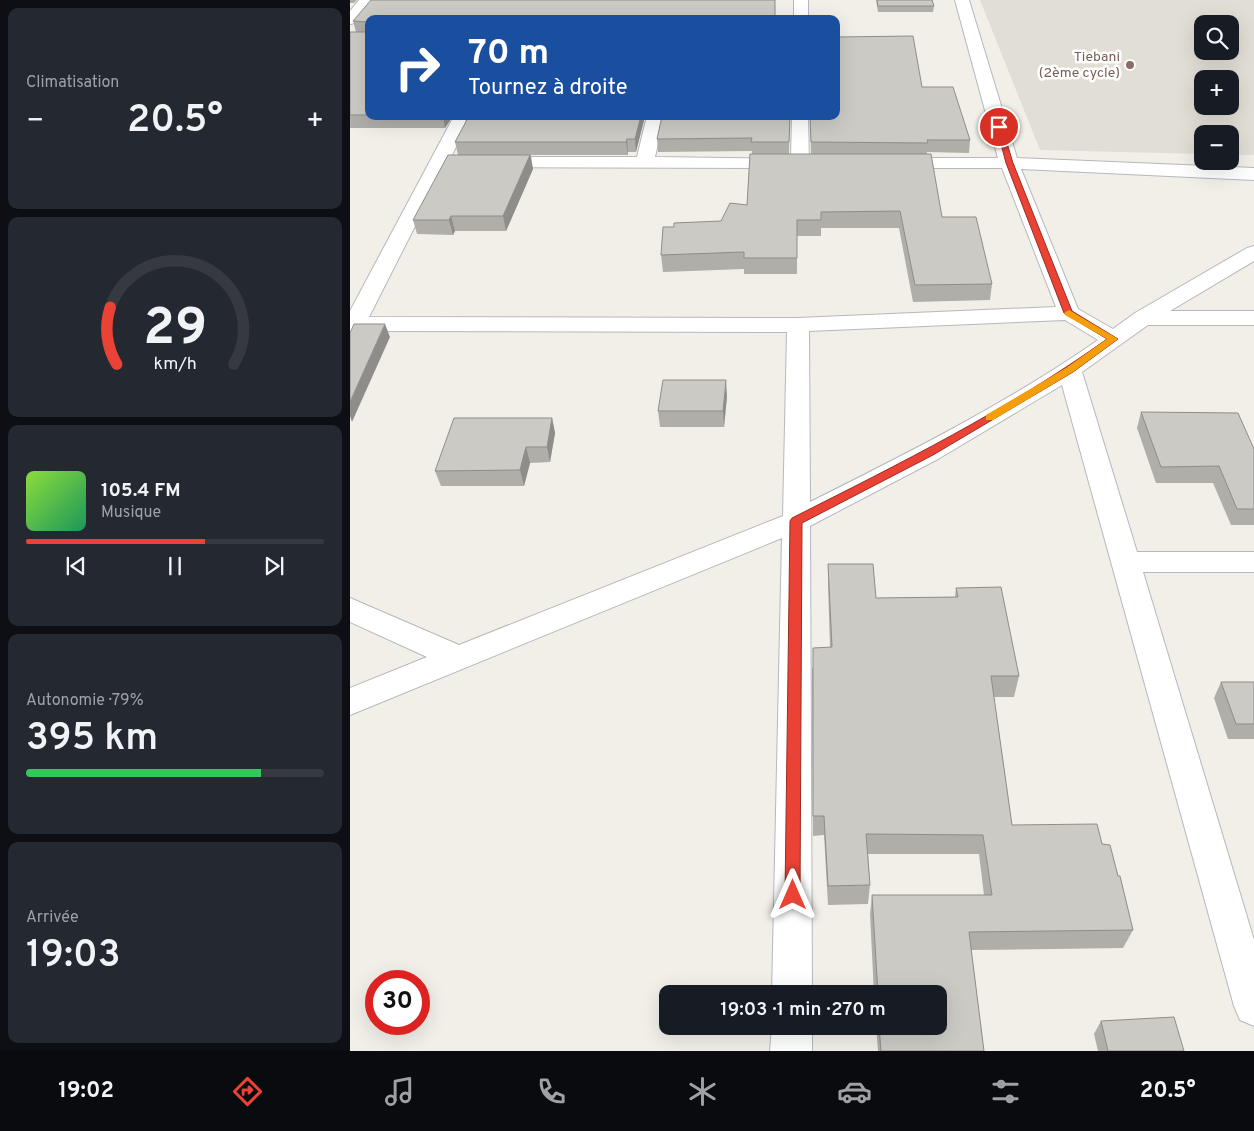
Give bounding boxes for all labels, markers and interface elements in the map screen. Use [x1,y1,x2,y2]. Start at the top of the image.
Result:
map controls [1194,15,1239,170]
button: search [1194,15,1239,60]
text: 70 m [468,32,549,76]
icon: right [385,35,450,100]
place label: Tiebani (2ème cycle) [1039,49,1120,82]
marker: Tiebani (2ème cycle) [1124,59,1136,71]
button: + [1194,70,1239,115]
text: Climatisation [26,73,119,93]
text: Tournez à droite [468,75,628,102]
text: 20.5° [127,97,223,146]
text: − [26,104,44,140]
text: + [306,104,324,140]
pin [978,106,1020,148]
icon: arrive [985,113,1013,141]
button: − [1194,125,1239,170]
text: 29 [143,297,207,363]
text: km/h [153,353,197,376]
text: 105.4 FM [101,479,181,503]
text: Musique [101,503,161,523]
icon: previous [62,552,90,580]
icon: pause [161,552,189,580]
icon: next [260,552,288,580]
text: Autonomie · 79% [26,691,144,711]
text: 395 km [26,715,158,764]
position arrow [766,868,818,920]
text: Arrivée [26,908,79,928]
text: 19:03 [26,932,121,981]
speed limit sign: 30 [365,970,430,1035]
text: 19:03 · 1 min · 270 m [720,998,886,1022]
icon: directions [230,1074,265,1109]
icon: music [382,1074,417,1109]
icon: phone [534,1074,569,1109]
icon: climate [685,1074,720,1109]
icon: car [837,1074,872,1109]
icon: filters [988,1074,1023,1109]
text: 19:02 [58,1078,114,1105]
text: 20.5° [1140,1078,1196,1105]

